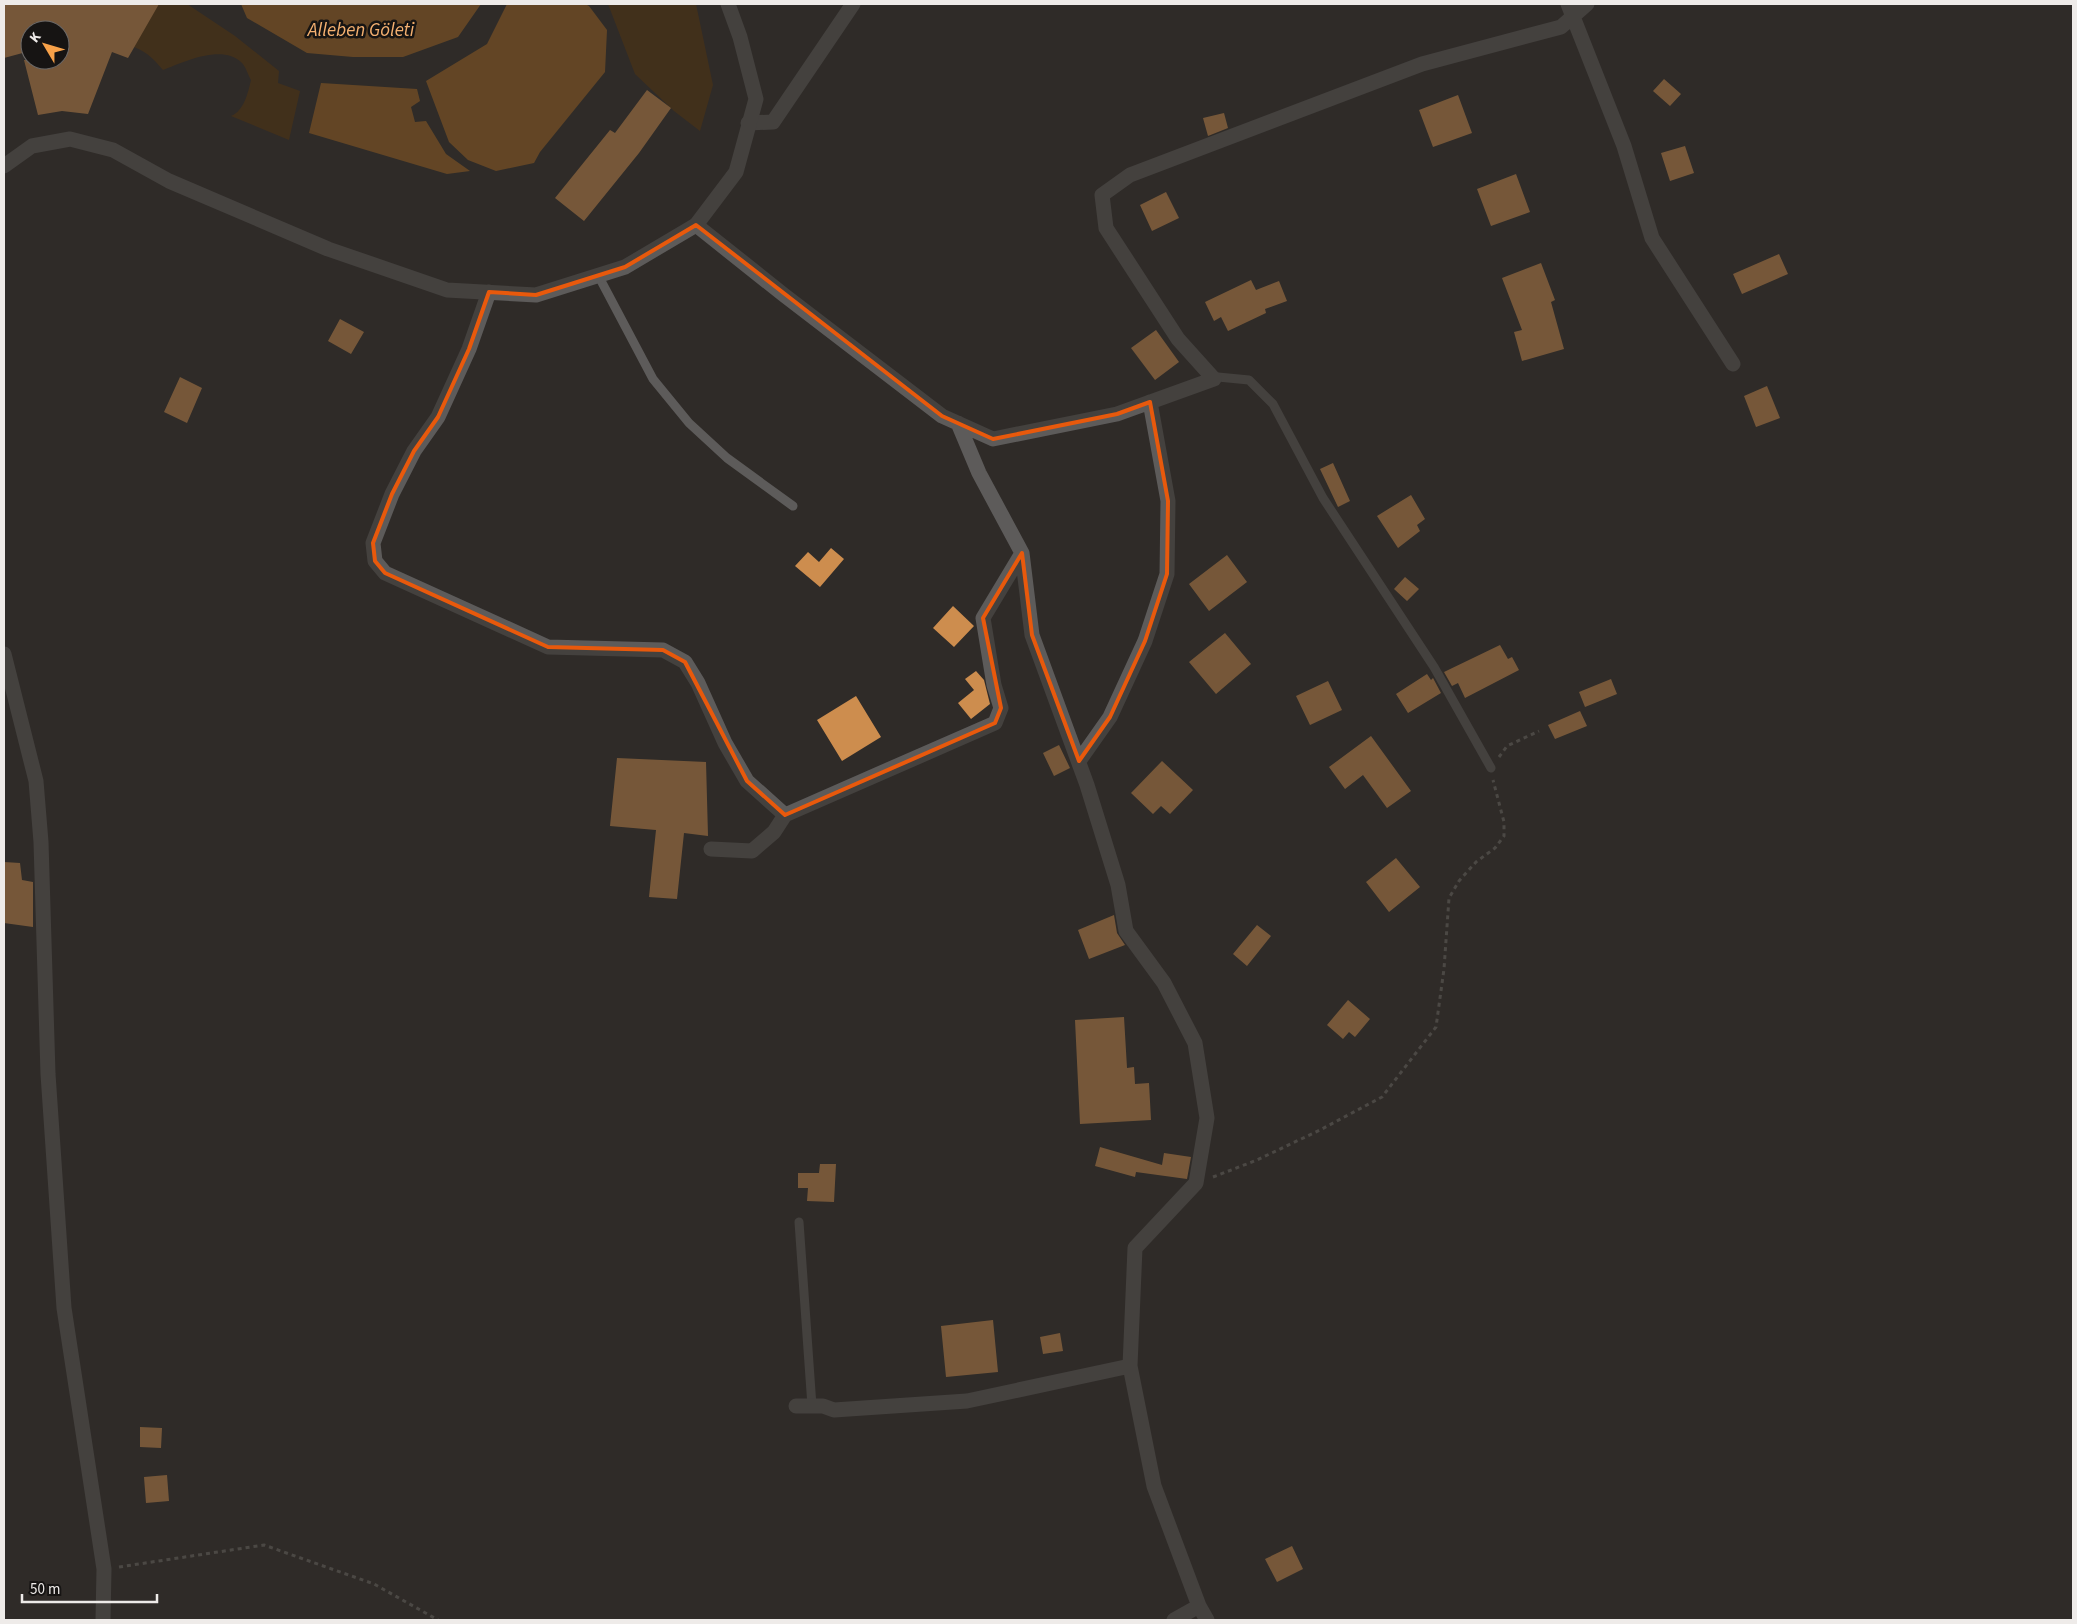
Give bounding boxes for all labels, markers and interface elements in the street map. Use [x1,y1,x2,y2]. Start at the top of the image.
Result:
water label: Alleben Göleti [307,17,415,44]
north arrow [20,20,70,70]
text: K [25,28,46,47]
scale bar [22,1572,158,1604]
text: 50 m [30,1579,60,1600]

